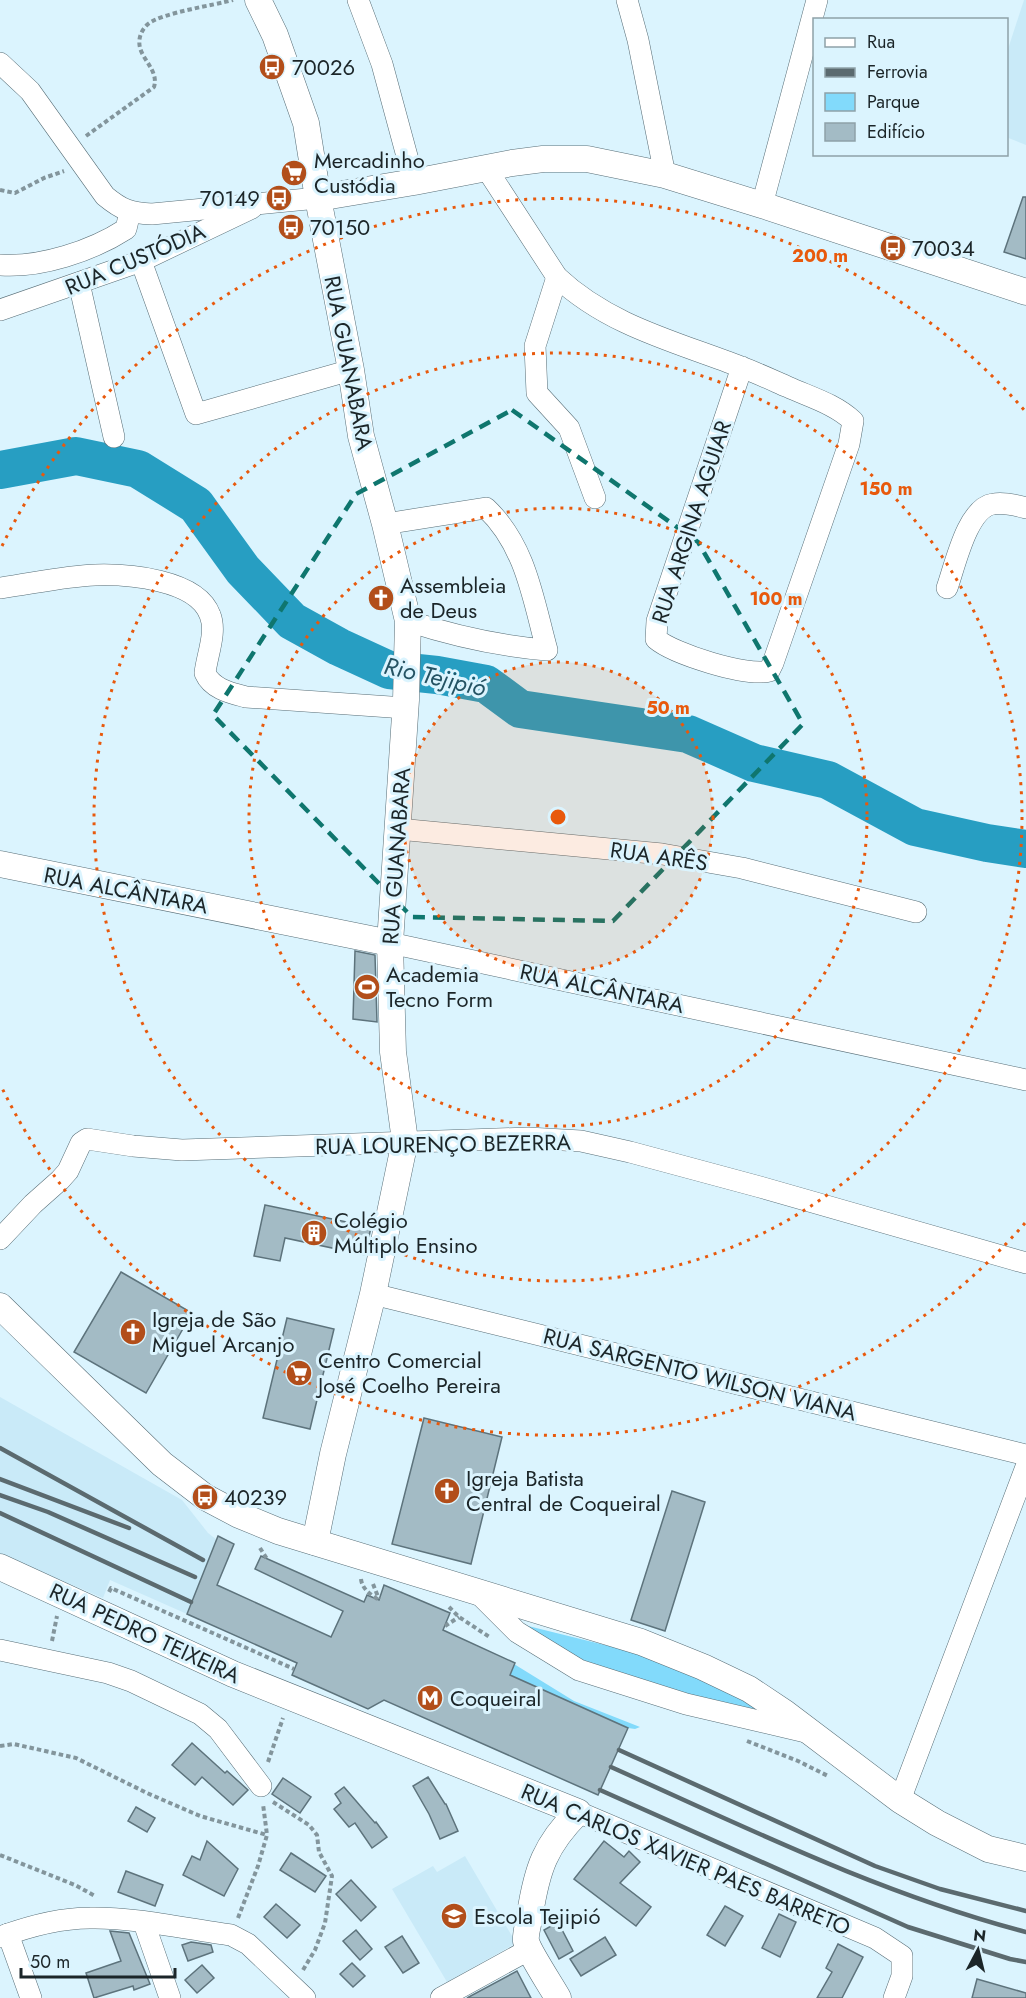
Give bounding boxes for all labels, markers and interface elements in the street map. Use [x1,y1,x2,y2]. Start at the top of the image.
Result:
legend [813,18,1008,156]
text: Rua [867,29,895,55]
place label: 70026 [292,51,355,83]
bus stop icon: 70026 [257,52,287,82]
text: Ferrovia [867,59,928,85]
text: Parque [867,89,920,115]
text: Edifício [867,119,925,145]
place label: Mercadinho Custódia [314,144,425,201]
supermarket icon: Mercadinho Custódia [279,158,309,188]
place label: 70149 [200,182,260,214]
bus stop icon: 70149 [264,183,294,213]
place label: 70150 [310,211,370,243]
bus stop icon: 70150 [276,212,306,242]
street label: RUA CUSTÓDIA [60,215,210,303]
place label: 70034 [912,232,975,264]
bus stop icon: 70034 [878,233,908,263]
text: 200 m [792,243,848,269]
street label: RUA GUANABARA [316,273,382,454]
street label: RUA ARGINA AGUIAR [643,416,739,628]
text: 150 m [860,476,912,502]
place label: Assembleia de Deus [400,569,506,626]
church icon: Assembleia de Deus [366,583,396,613]
text: 100 m [749,586,803,612]
water label: Rio Tejipió [381,648,490,705]
text: 50 m [646,695,690,721]
street label: RUA GUANABARA [374,766,418,946]
centre of rings [548,807,568,827]
street label: RUA ARÊS [608,833,710,879]
street label: RUA ALCÂNTARA [41,858,211,922]
street label: RUA ALCÂNTARA [517,955,687,1021]
place label: Academia Tecno Form [386,958,493,1015]
sports icon: Academia Tecno Form [352,972,382,1002]
street label: RUA LOURENÇO BEZERRA [315,1126,572,1162]
place label: Colégio Múltiplo Ensino [334,1204,477,1261]
building icon: Colégio Múltiplo Ensino [299,1218,329,1248]
place label: Igreja de São Miguel Arcanjo [152,1303,295,1360]
church icon: Igreja de São Miguel Arcanjo [118,1317,148,1347]
street label: RUA SARGENTO WILSON VIANA [540,1320,860,1429]
place label: Centro Comercial José Coelho Pereira [315,1344,501,1401]
supermarket icon: Centro Comercial José Coelho Pereira [284,1358,314,1388]
place label: Igreja Batista Central de Coqueiral [466,1462,661,1519]
church icon: Igreja Batista Central de Coqueiral [432,1476,462,1506]
place label: 40239 [224,1481,287,1513]
bus stop icon: 40239 [190,1482,220,1512]
street label: RUA PEDRO TEIXEIRA [44,1575,246,1691]
place label: Coqueiral [450,1682,541,1714]
metro station icon: Coqueiral [415,1683,445,1713]
street label: RUA CARLOS XAVIER PAES BARRETO [516,1775,856,1943]
place label: Escola Tejipió [474,1900,601,1932]
school or university icon: Escola Tejipió [439,1901,469,1931]
north arrow [948,1920,1008,1980]
text: N [972,1923,987,1948]
scale bar [21,1941,176,1979]
text: 50 m [30,1949,70,1975]

